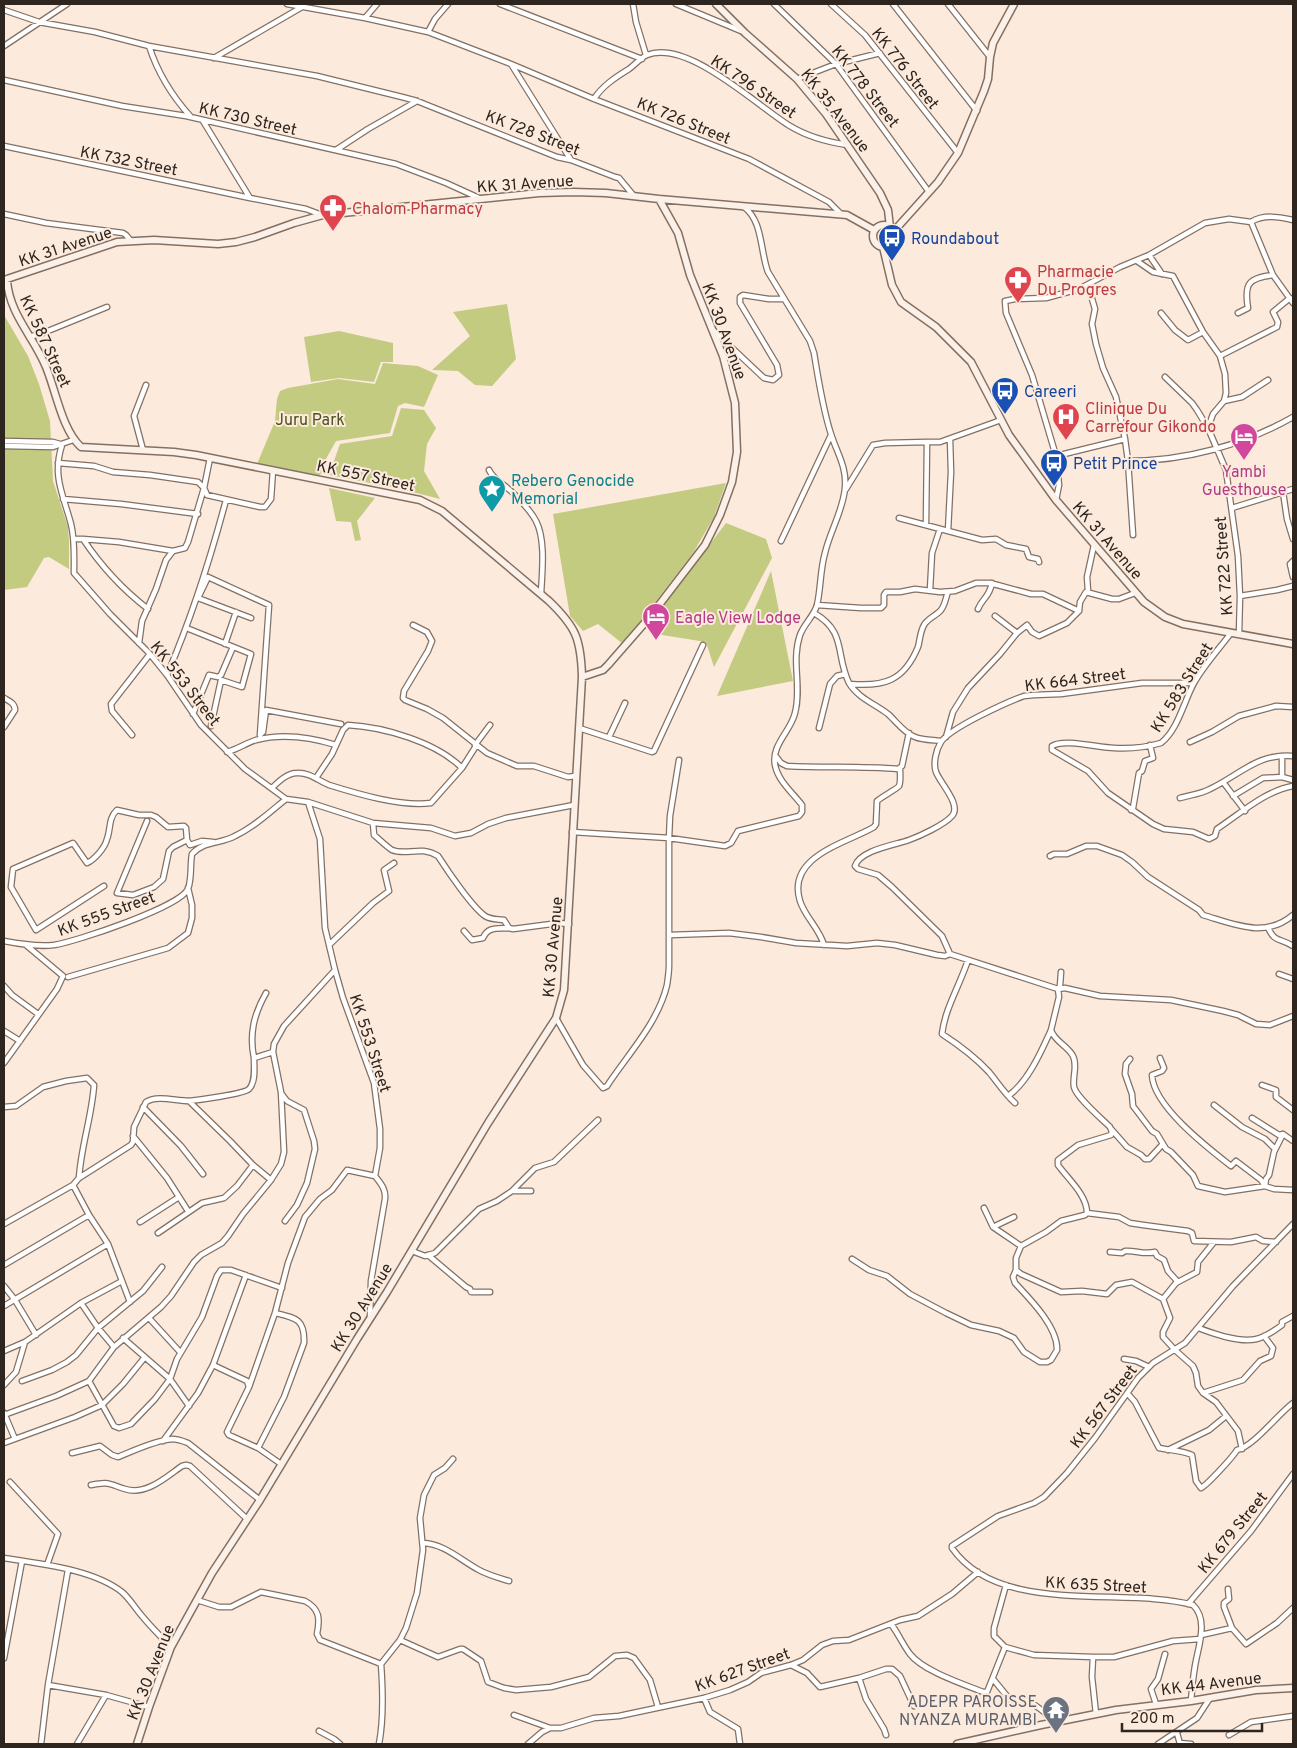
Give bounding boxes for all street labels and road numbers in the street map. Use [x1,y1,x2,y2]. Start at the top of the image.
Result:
street label: KK 776 Street [866,24,942,114]
street label: KK 778 Street [826,42,903,132]
street label: KK 796 Street [706,52,800,124]
street label: KK 35 Avenue [795,65,873,157]
street label: KK 726 Street [633,94,733,150]
street label: KK 730 Street [197,99,298,141]
street label: KK 728 Street [482,107,582,161]
street label: KK 732 Street [78,143,179,181]
street label: KK 31 Avenue [476,172,574,198]
street label: KK 31 Avenue [16,223,115,272]
street label: KK 30 Avenue [696,281,750,383]
street label: KK 587 Street [14,292,74,391]
street label: KK 557 Street [315,457,417,497]
street label: KK 31 Avenue [1067,498,1146,584]
street label: KK 722 Street [1212,515,1238,616]
street label: KK 553 Street [145,638,224,731]
street label: KK 583 Street [1147,640,1218,737]
street label: KK 664 Street [1024,665,1127,697]
street label: KK 555 Street [55,888,158,942]
street label: KK 30 Avenue [540,896,568,998]
street label: KK 553 Street [344,992,394,1095]
street label: KK 30 Avenue [327,1260,398,1356]
street label: KK 567 Street [1067,1361,1143,1453]
street label: KK 679 Street [1194,1488,1273,1578]
street label: KK 635 Street [1045,1573,1147,1599]
street label: KK 30 Avenue [124,1622,180,1723]
street label: KK 627 Street [692,1644,793,1697]
street label: KK 44 Avenue [1160,1669,1263,1701]

